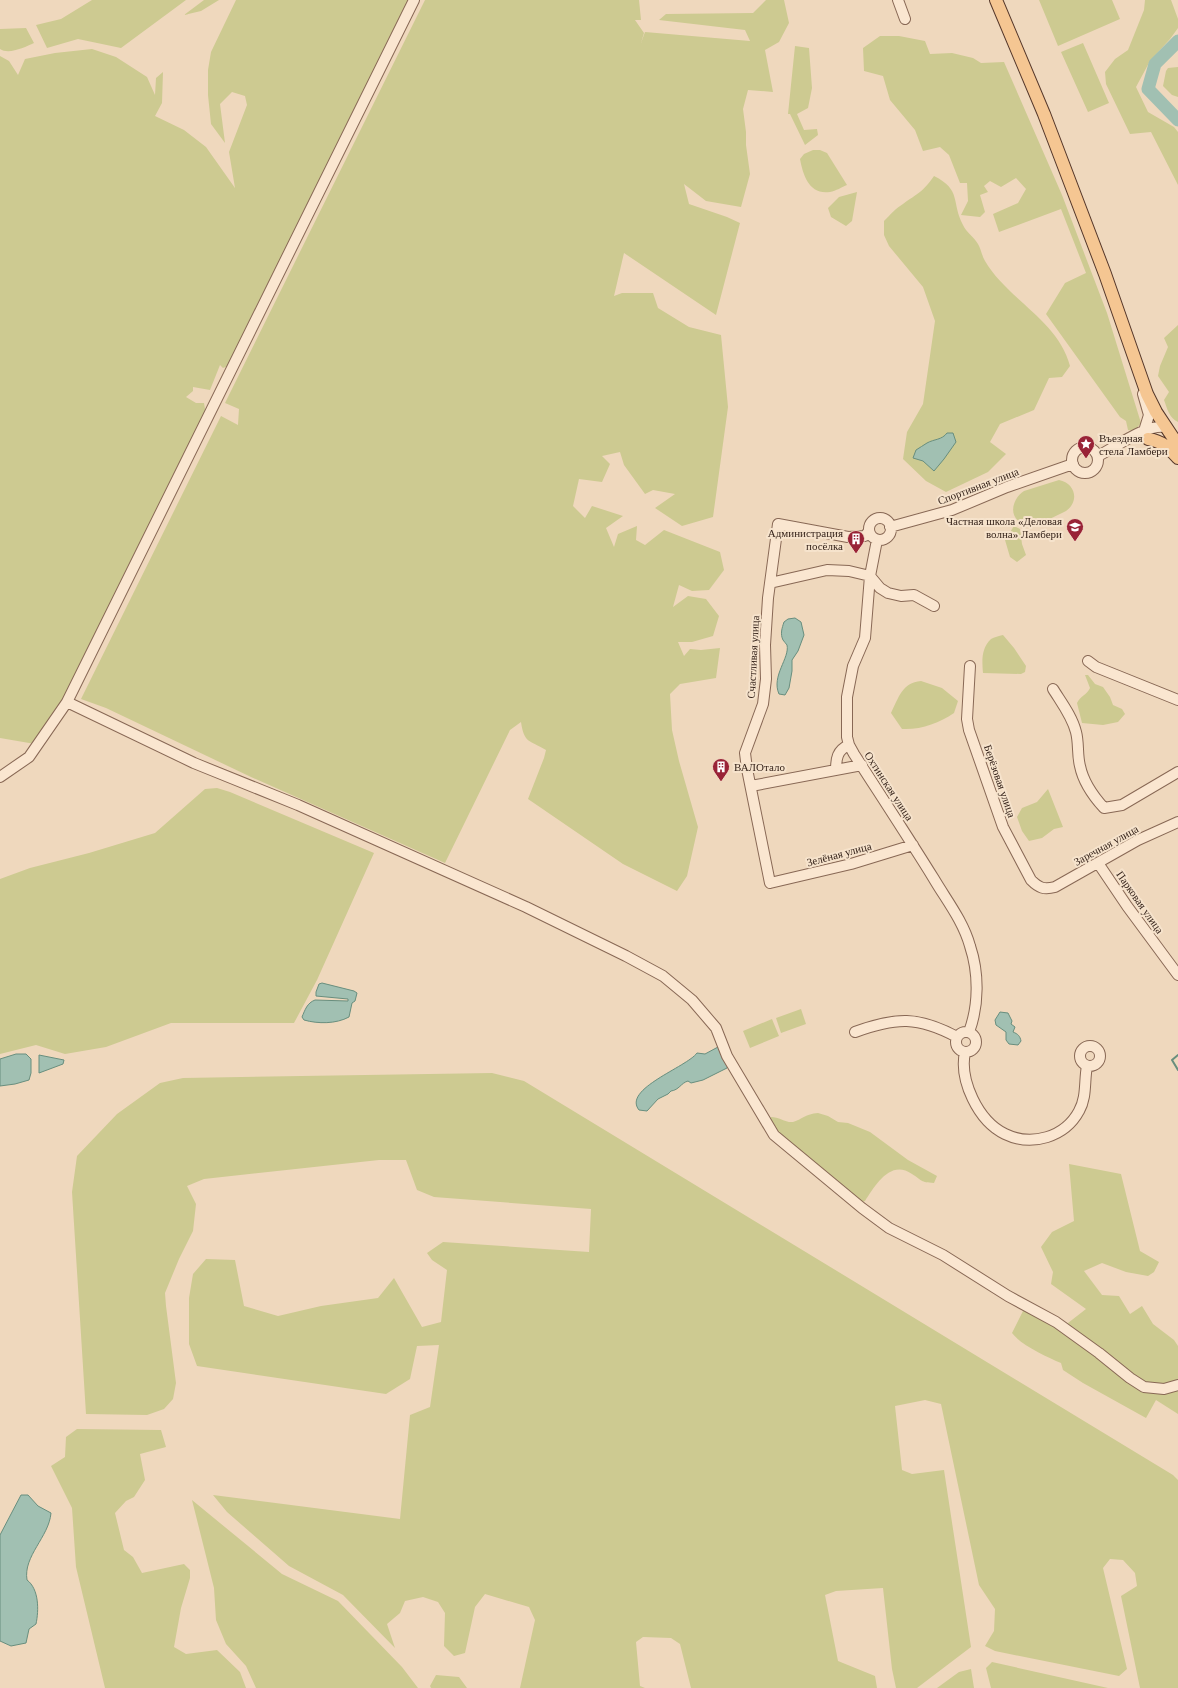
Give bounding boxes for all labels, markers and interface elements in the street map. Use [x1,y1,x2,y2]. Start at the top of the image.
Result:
place label: Въездная стела Ламбери [1099,432,1168,457]
place icon: Въездная стела Ламбери [1076,434,1096,459]
street label: Спортивная улица [936,465,1020,507]
place label: Частная школа «Деловая волна» Ламбери [946,515,1062,540]
school or university icon: Частная школа «Деловая волна» Ламбери [1065,517,1085,542]
place label: Администрация посёлка [768,527,843,552]
building icon: Администрация посёлка [846,529,866,554]
street label: Счастливая улица [745,615,761,699]
street label: Берёзовая улица [982,743,1018,819]
street label: Охтинская улица [862,749,916,823]
building icon: ВАЛОтало [711,757,731,782]
place label: ВАЛОтало [734,761,785,773]
street label: Заречная улица [1072,822,1140,868]
street label: Зелёная улица [805,840,873,868]
street label: Парковая улица [1114,868,1166,936]

